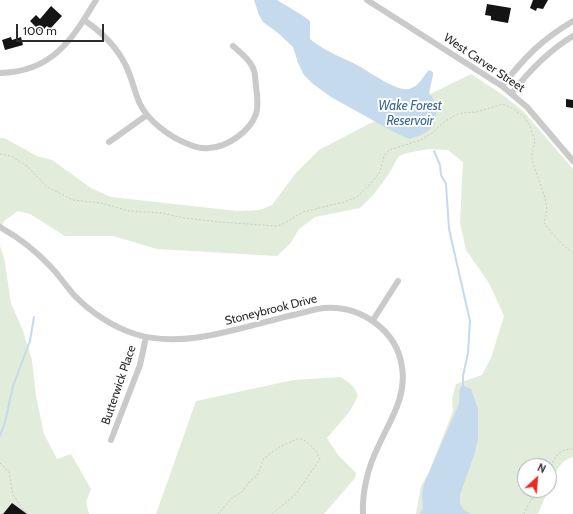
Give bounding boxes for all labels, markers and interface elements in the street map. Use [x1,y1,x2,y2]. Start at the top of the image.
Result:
scale bar [18,16,106,42]
text: 100 m [23,23,57,38]
street label: West Carver Street [441,30,527,96]
water label: Wake Forest Reservoir [378,98,442,129]
street label: Stoneybrook Drive [223,292,319,328]
street label: Butterwick Place [99,343,139,427]
north arrow [517,458,557,498]
text: N [535,460,548,476]

